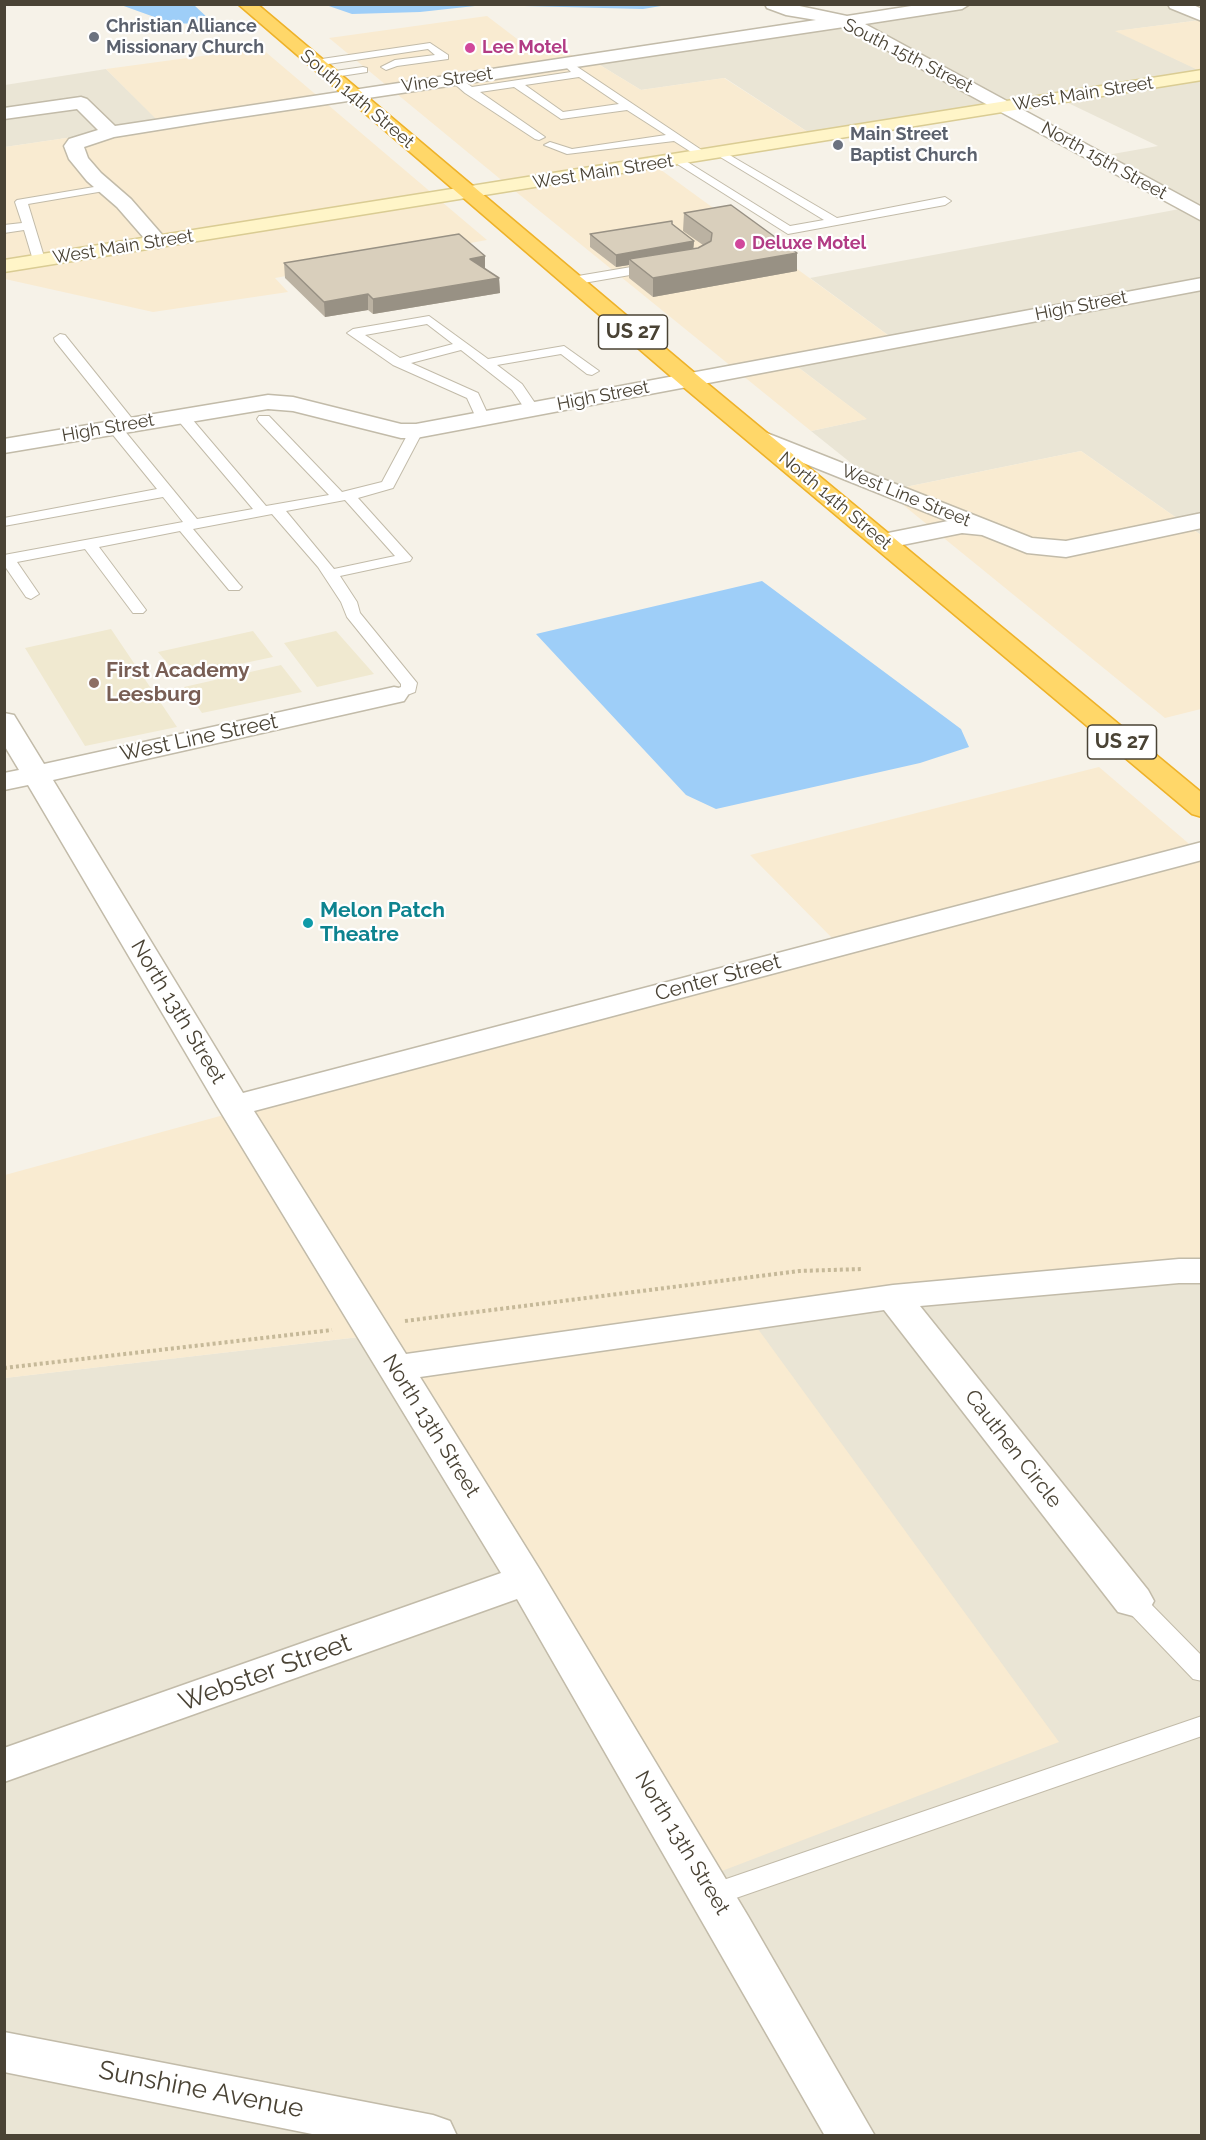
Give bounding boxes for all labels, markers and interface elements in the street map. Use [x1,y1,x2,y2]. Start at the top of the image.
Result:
street label: South 15th Street [840,14,976,98]
place label: Christian Alliance Missionary Church [106,16,264,58]
marker: Christian Alliance Missionary Church [87,30,101,44]
place label: Lee Motel [482,37,568,59]
marker: Lee Motel [463,41,477,55]
street label: South 14th Street [296,45,418,153]
street label: Vine Street [400,63,494,97]
street label: West Main Street [1011,72,1155,116]
street label: North 15th Street [1037,118,1171,204]
place label: Main Street Baptist Church [850,124,978,166]
marker: Main Street Baptist Church [831,138,845,152]
street label: West Main Street [531,150,675,194]
street label: West Main Street [51,225,195,269]
place label: Deluxe Motel [752,233,866,255]
marker: Deluxe Motel [733,237,747,251]
street label: High Street [1033,286,1129,326]
road number: US 27 [598,315,668,349]
street label: High Street [555,376,651,416]
street label: High Street [60,409,156,447]
street label: North 14th Street [774,448,896,554]
street label: West Line Street [838,460,974,532]
place label: First Academy Leesburg [106,658,250,708]
marker: First Academy Leesburg [87,676,101,690]
street label: West Line Street [118,709,280,767]
road number: US 27 [1088,725,1156,759]
place label: Melon Patch Theatre [320,898,445,948]
marker: Melon Patch Theatre [301,916,315,930]
street label: North 13th Street [125,935,231,1089]
street label: Center Street [652,949,784,1007]
street label: North 13th Street [377,1350,485,1502]
street label: Cauthen Circle [959,1385,1067,1513]
street label: Webster Street [175,1627,355,1719]
street label: North 13th Street [629,1766,735,1920]
street label: Sunshine Avenue [96,2055,306,2125]

